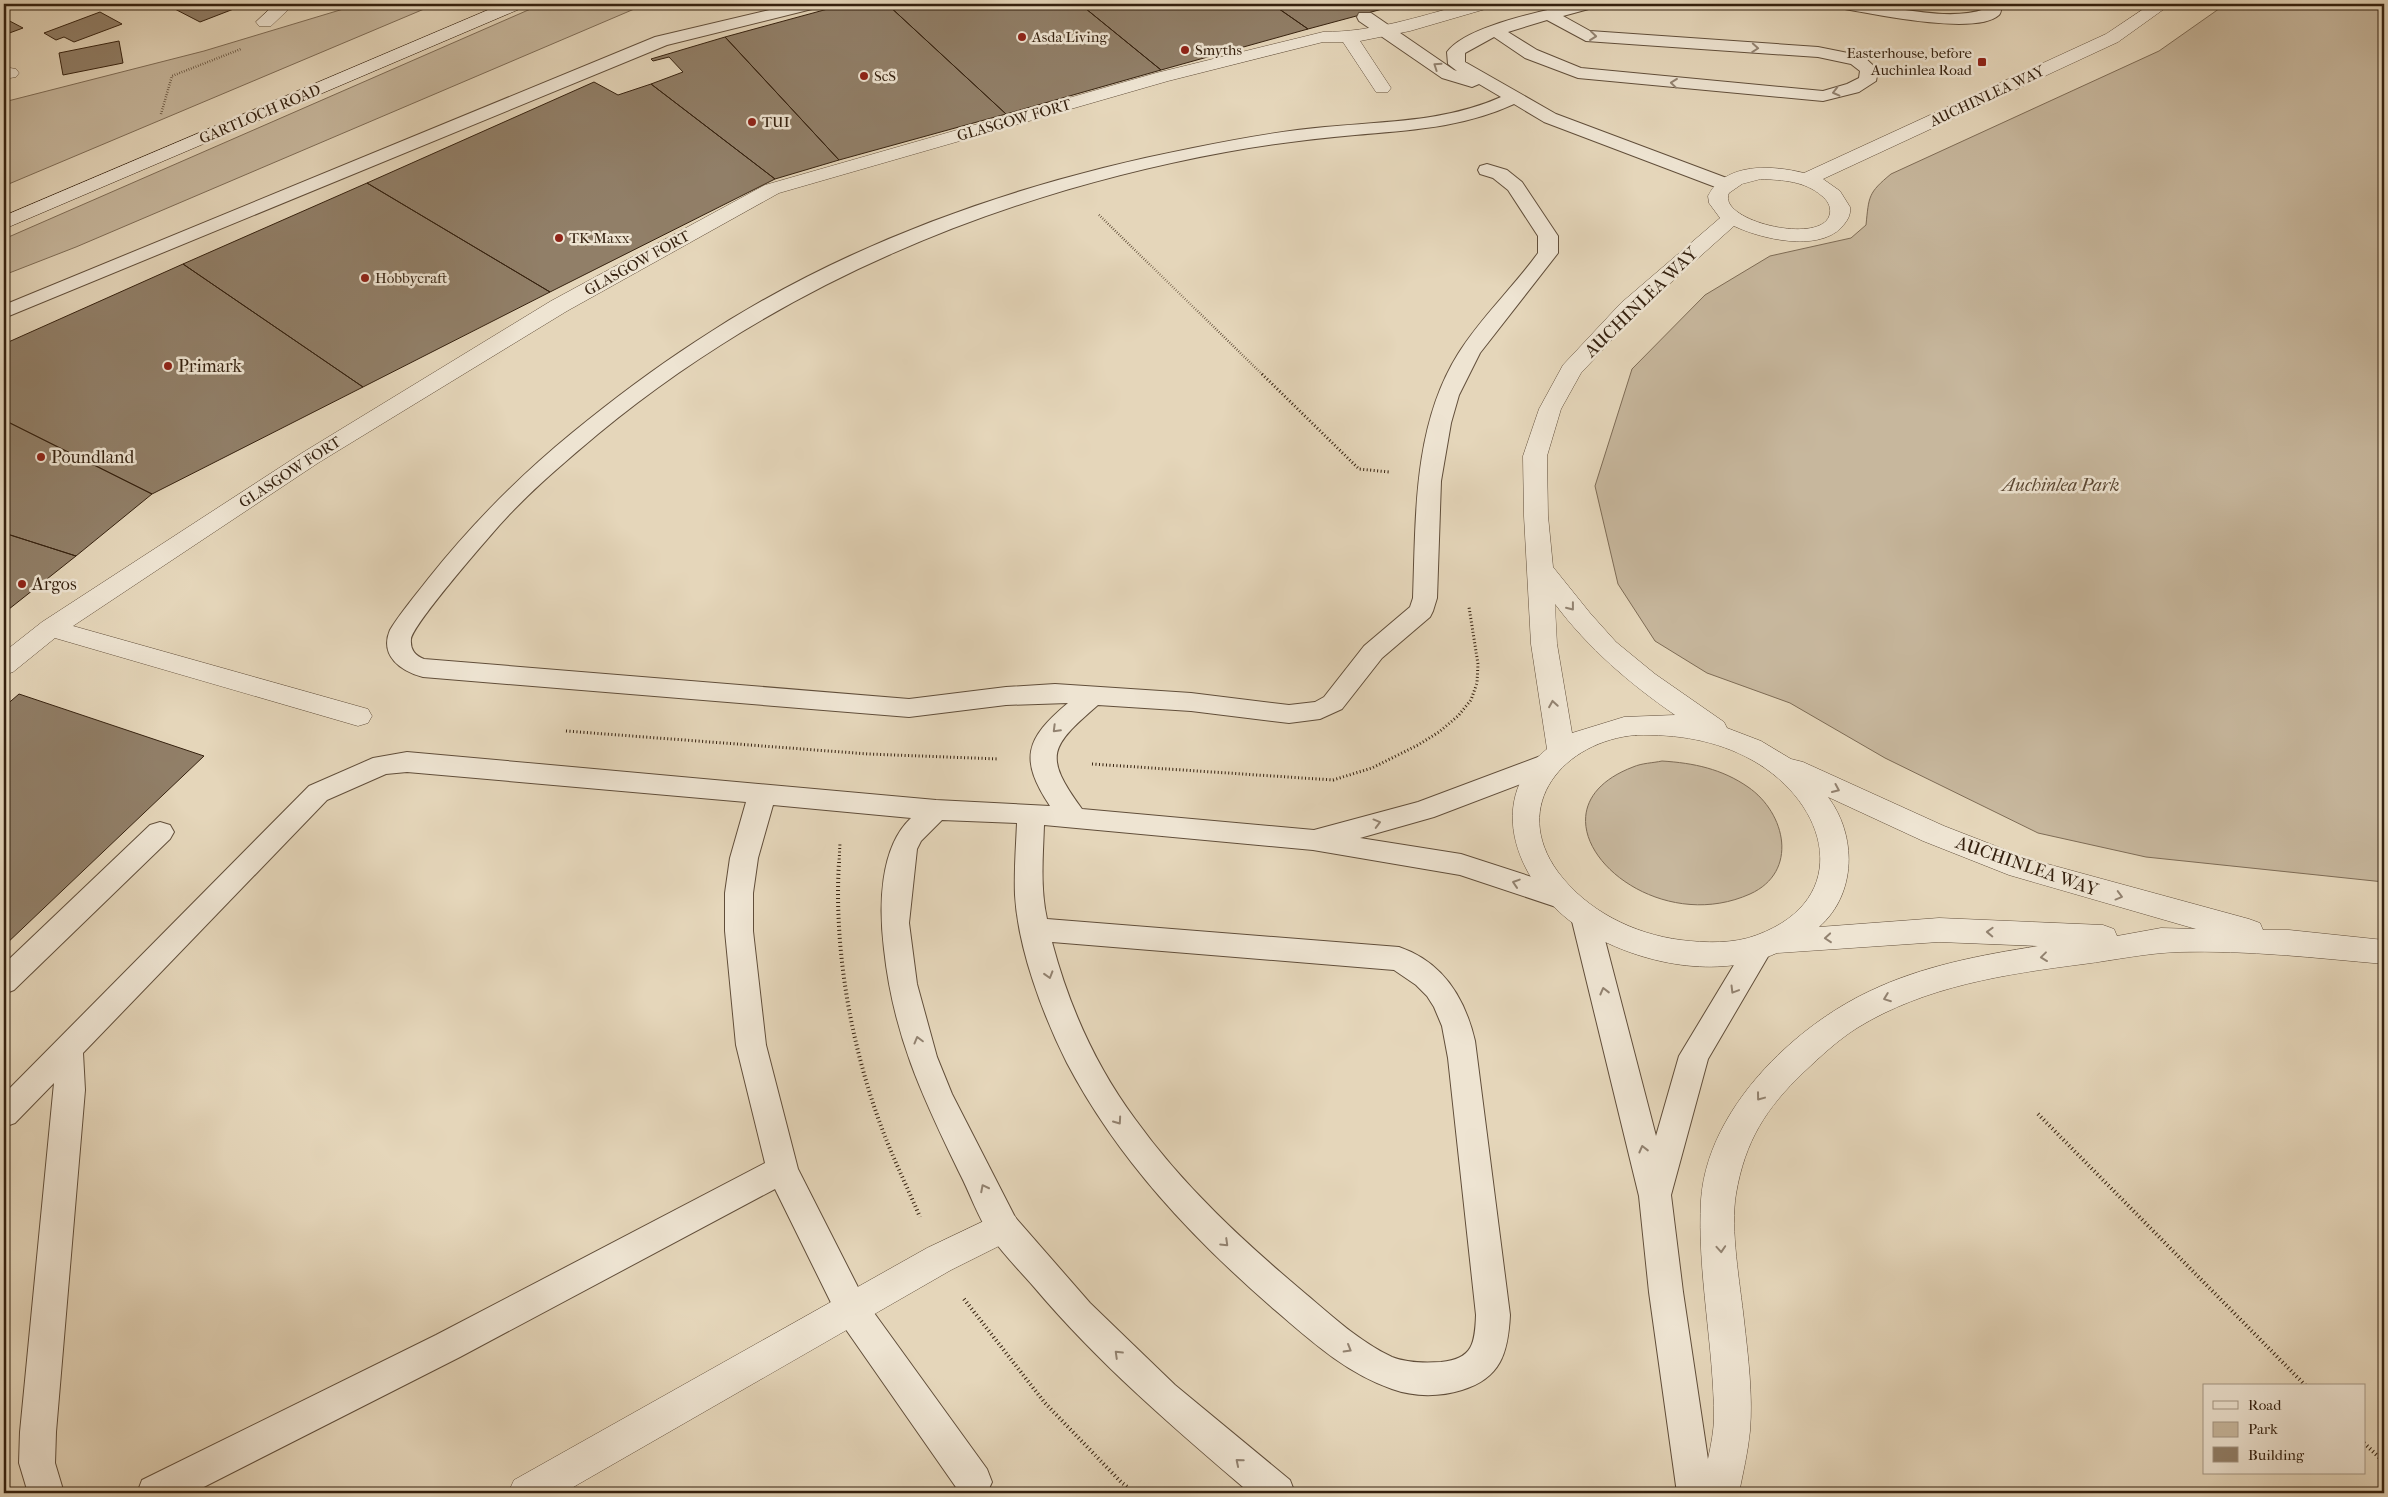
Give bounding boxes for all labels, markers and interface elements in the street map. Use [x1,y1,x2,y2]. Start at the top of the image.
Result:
place label: Asda Living [1031,28,1108,46]
one-way arrow [1590,30,1598,41]
marker: Asda Living [1016,31,1028,43]
place label: Smyths [1195,41,1243,59]
one-way arrow [1752,42,1760,53]
marker: Smyths [1179,44,1191,56]
place label: Easterhouse, before Auchinlea Road [1847,44,1973,79]
marker: Easterhouse, before Auchinlea Road [1976,56,1988,68]
street label: AUCHINLEA WAY [1926,61,2048,131]
one-way arrow [1434,63,1443,72]
place label: ScS [874,67,896,85]
marker: ScS [858,70,870,82]
one-way arrow [1670,78,1678,89]
street label: GARTLOCH ROAD [197,80,323,148]
one-way arrow [1832,87,1840,97]
street label: GLASGOW FORT [955,95,1074,145]
place label: TUI [762,113,790,131]
marker: TUI [746,116,758,128]
street label: GLASGOW FORT [581,226,694,299]
place label: TK Maxx [569,229,630,247]
marker: TK Maxx [553,232,565,244]
street label: AUCHINLEA WAY [1580,242,1703,362]
place label: Hobbycraft [375,269,448,287]
marker: Hobbycraft [359,272,371,284]
place label: Primark [178,356,243,377]
marker: Primark [162,360,174,372]
street label: GLASGOW FORT [236,432,345,512]
place label: Poundland [51,447,134,468]
marker: Poundland [35,451,47,463]
park label: Auchinlea Park [2001,475,2119,496]
place label: Argos [31,574,77,595]
marker: Argos [16,578,28,590]
one-way arrow [1565,601,1573,610]
one-way arrow [1549,699,1559,708]
one-way arrow [1053,723,1062,732]
one-way arrow [1831,782,1840,793]
one-way arrow [1373,818,1381,828]
street label: AUCHINLEA WAY [1952,832,2102,901]
one-way arrow [1512,879,1521,889]
one-way arrow [2114,890,2123,901]
one-way arrow [1986,927,1994,938]
one-way arrow [1824,932,1832,943]
one-way arrow [2040,951,2048,962]
one-way arrow [1043,970,1053,979]
one-way arrow [1730,984,1740,993]
one-way arrow [1599,987,1610,996]
one-way arrow [1883,992,1892,1003]
one-way arrow [913,1036,923,1044]
one-way arrow [1757,1091,1766,1101]
one-way arrow [1112,1115,1121,1125]
one-way arrow [1638,1144,1649,1153]
one-way arrow [979,1184,990,1193]
one-way arrow [1220,1237,1229,1246]
one-way arrow [1715,1246,1726,1254]
one-way arrow [1343,1342,1352,1352]
one-way arrow [1115,1351,1124,1360]
legend [2203,1384,2366,1474]
text: Road [2248,1396,2282,1414]
text: Park [2248,1420,2278,1438]
text: Building [2248,1446,2305,1464]
one-way arrow [1236,1459,1245,1468]

